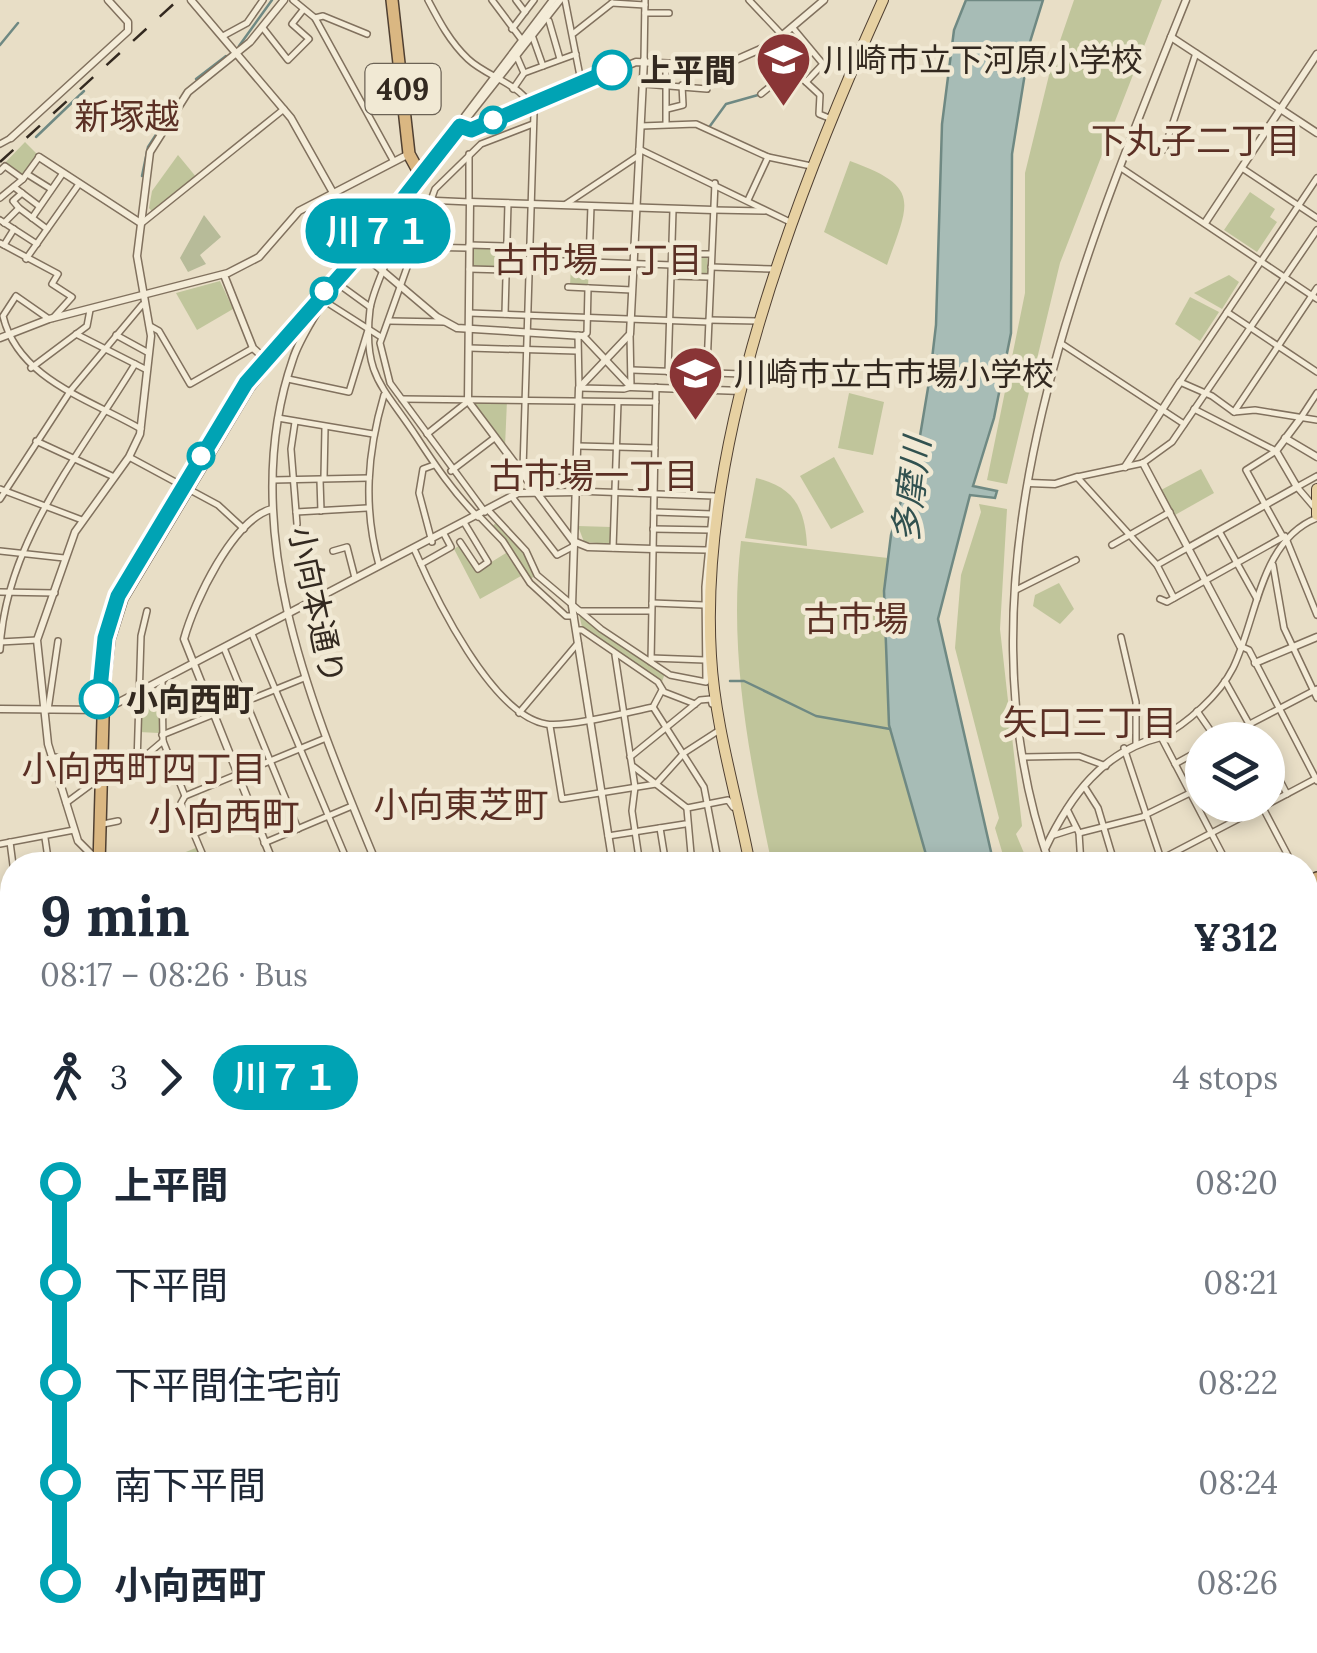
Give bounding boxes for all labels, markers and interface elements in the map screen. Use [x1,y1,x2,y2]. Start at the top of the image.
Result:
school or university icon: 川崎市立下河原小学校 [754,29,814,108]
place label: 川崎市立下河原小学校 [823,39,1143,80]
place label: 上平間 [640,50,736,91]
marker: 上平間 [593,51,631,89]
road number: 409 [366,64,440,114]
district label: 新塚越 [74,94,180,139]
unlabelled marker [480,107,506,133]
district label: 下丸子二丁目 [1091,118,1301,163]
line badge: 川７１ [320,198,436,264]
text: 川７１ [325,209,431,254]
district label: 古市場二丁目 [493,237,703,282]
unlabelled marker [311,278,337,304]
school or university icon: 川崎市立古市場小学校 [665,343,725,422]
place label: 川崎市立古市場小学校 [734,353,1054,394]
water label: 多摩川 [882,431,940,545]
unlabelled marker [188,443,214,469]
district label: 古市場一丁目 [489,453,699,498]
street label: 小向本通り [280,522,354,688]
district label: 古市場 [803,596,909,641]
place label: 小向西町 [126,679,254,720]
marker: 小向西町 [80,680,118,718]
district label: 矢口三丁目 [1002,700,1178,745]
map controls [1185,722,1285,822]
button: layers [1185,722,1285,822]
district label: 小向西町四丁目 [21,746,267,791]
district label: 小向東芝町 [373,782,549,827]
district label: 小向西町 [148,792,300,840]
text: 9 min [40,881,190,951]
text: ¥312 [1194,913,1278,961]
text: 08:17 – 08:26 · Bus [40,954,308,995]
icon: walk [40,1050,95,1105]
icon: forward [143,1050,198,1105]
text: 川７１ [233,1055,338,1100]
text: 3 [110,1057,128,1098]
text: 4 stops [1172,1057,1278,1098]
text: 上平間 [114,1161,228,1209]
text: 08:20 [1195,1162,1278,1203]
text: 下平間 [114,1261,228,1309]
text: 08:21 [1203,1262,1278,1303]
text: 下平間住宅前 [114,1361,342,1409]
text: 08:22 [1198,1362,1278,1403]
text: 南下平間 [114,1461,266,1509]
text: 08:24 [1198,1462,1278,1503]
text: 小向西町 [114,1561,266,1609]
text: 08:26 [1196,1562,1278,1603]

